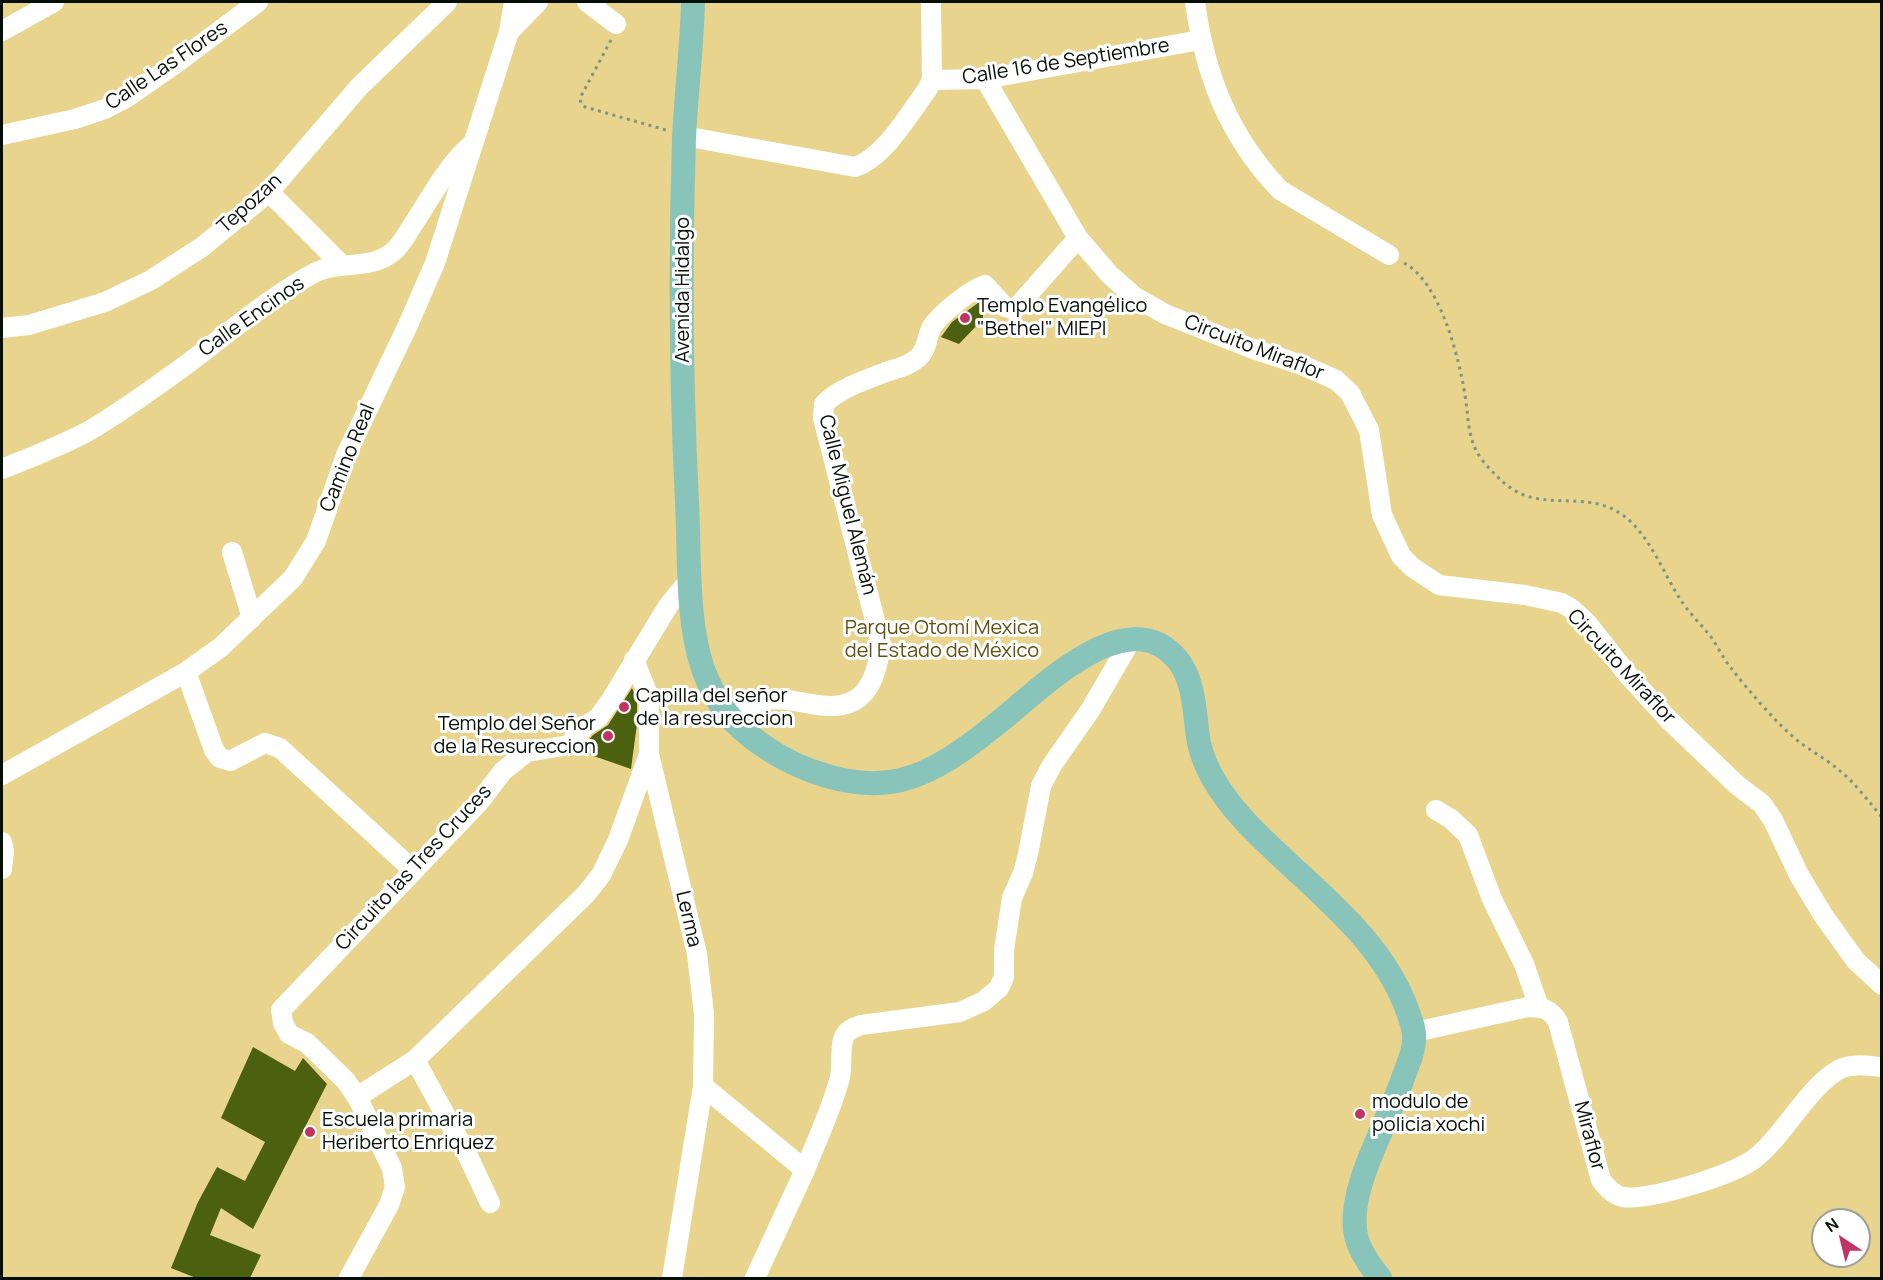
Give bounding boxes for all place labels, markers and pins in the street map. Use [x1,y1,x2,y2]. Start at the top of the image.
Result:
place label: Templo Evangélico "Bethel" MIEPI [977,294,1147,341]
marker: Templo Evangélico "Bethel" MIEPI [958,311,972,325]
place label: Capilla del señor de la resureccion [636,684,793,731]
marker: Capilla del señor de la resureccion [617,700,631,714]
place label: Templo del Señor de la Resureccion [433,712,596,759]
marker: Templo del Señor de la Resureccion [601,729,615,743]
place label: modulo de policia xochi [1372,1090,1485,1137]
marker: modulo de policia xochi [1353,1107,1367,1121]
place label: Escuela primaria Heriberto Enriquez [322,1108,495,1155]
marker: Escuela primaria Heriberto Enriquez [303,1125,317,1139]

